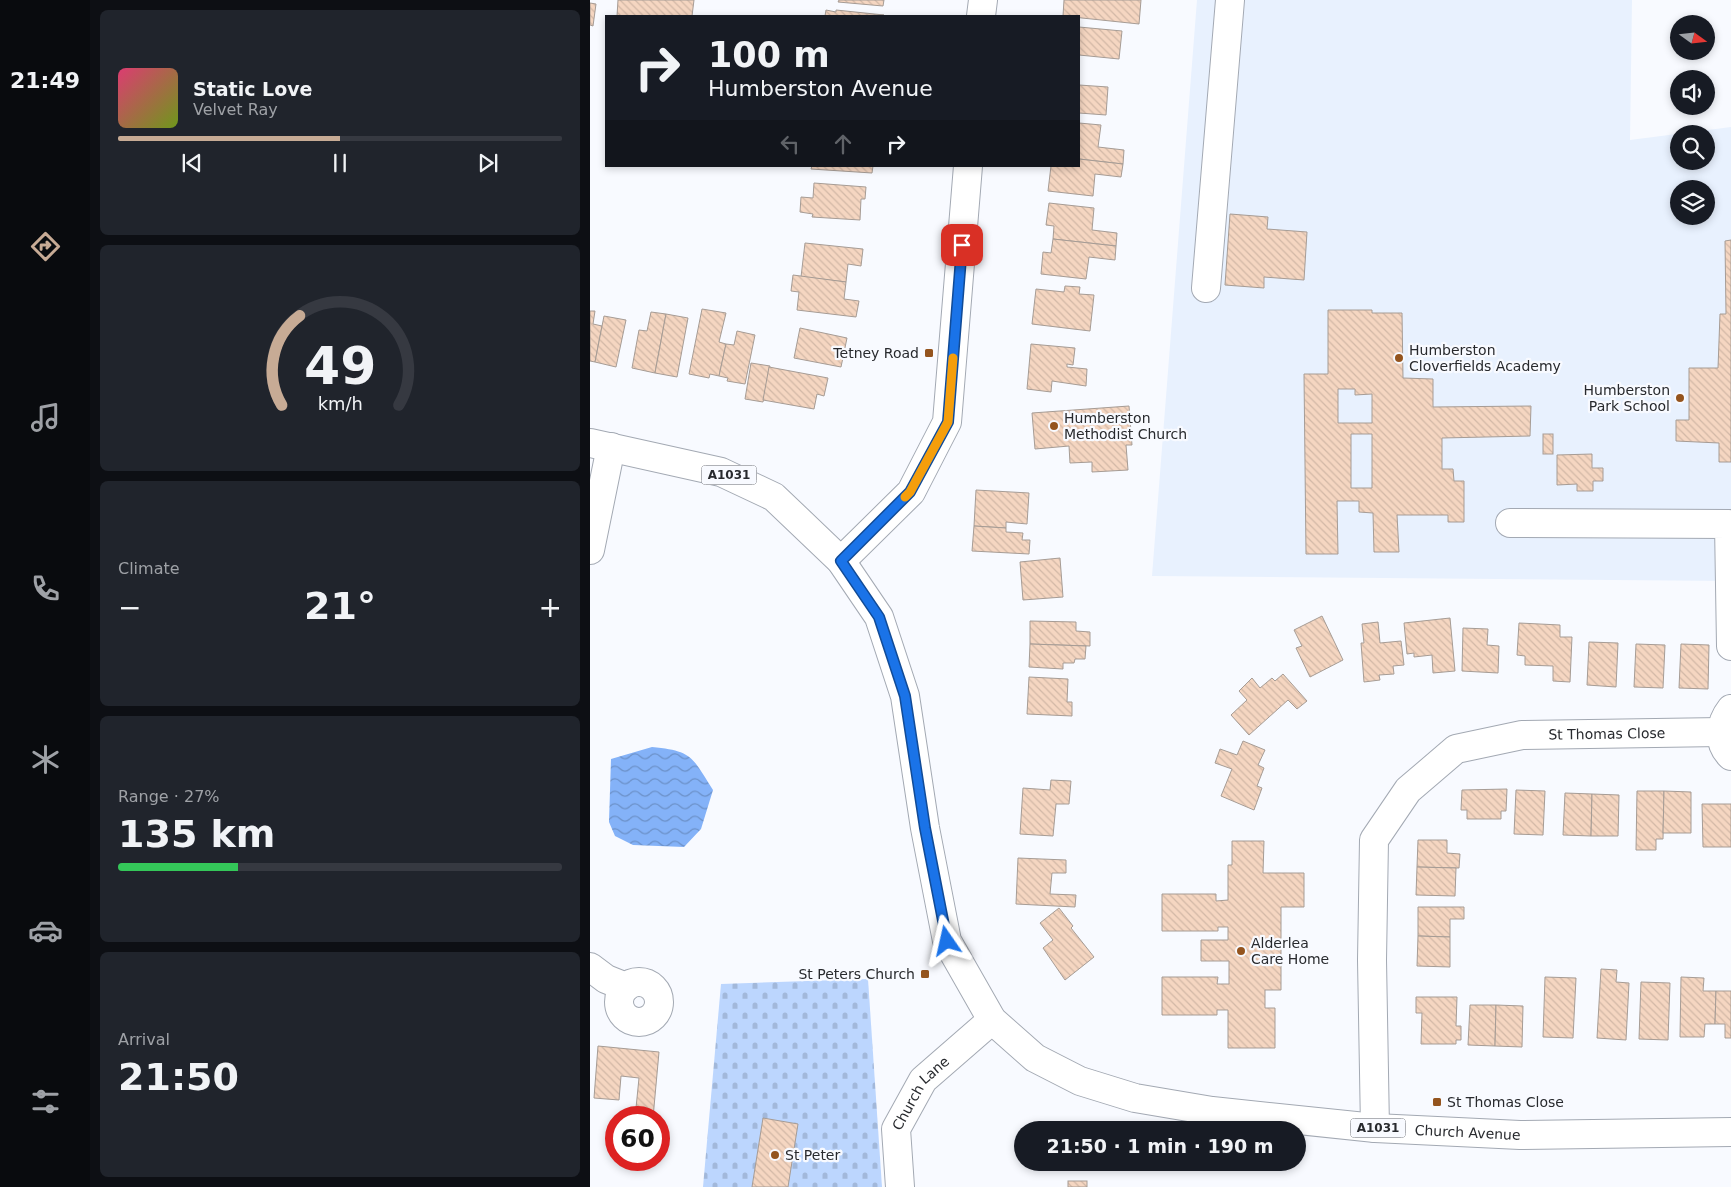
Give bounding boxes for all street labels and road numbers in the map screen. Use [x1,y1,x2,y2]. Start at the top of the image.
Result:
road number: A1031 [702,466,756,484]
street label: St Thomas Close [1548,725,1666,743]
street label: Church Lane [889,1053,952,1133]
road number: A1031 [1350,1118,1406,1138]
street label: Church Avenue [1414,1122,1521,1143]

